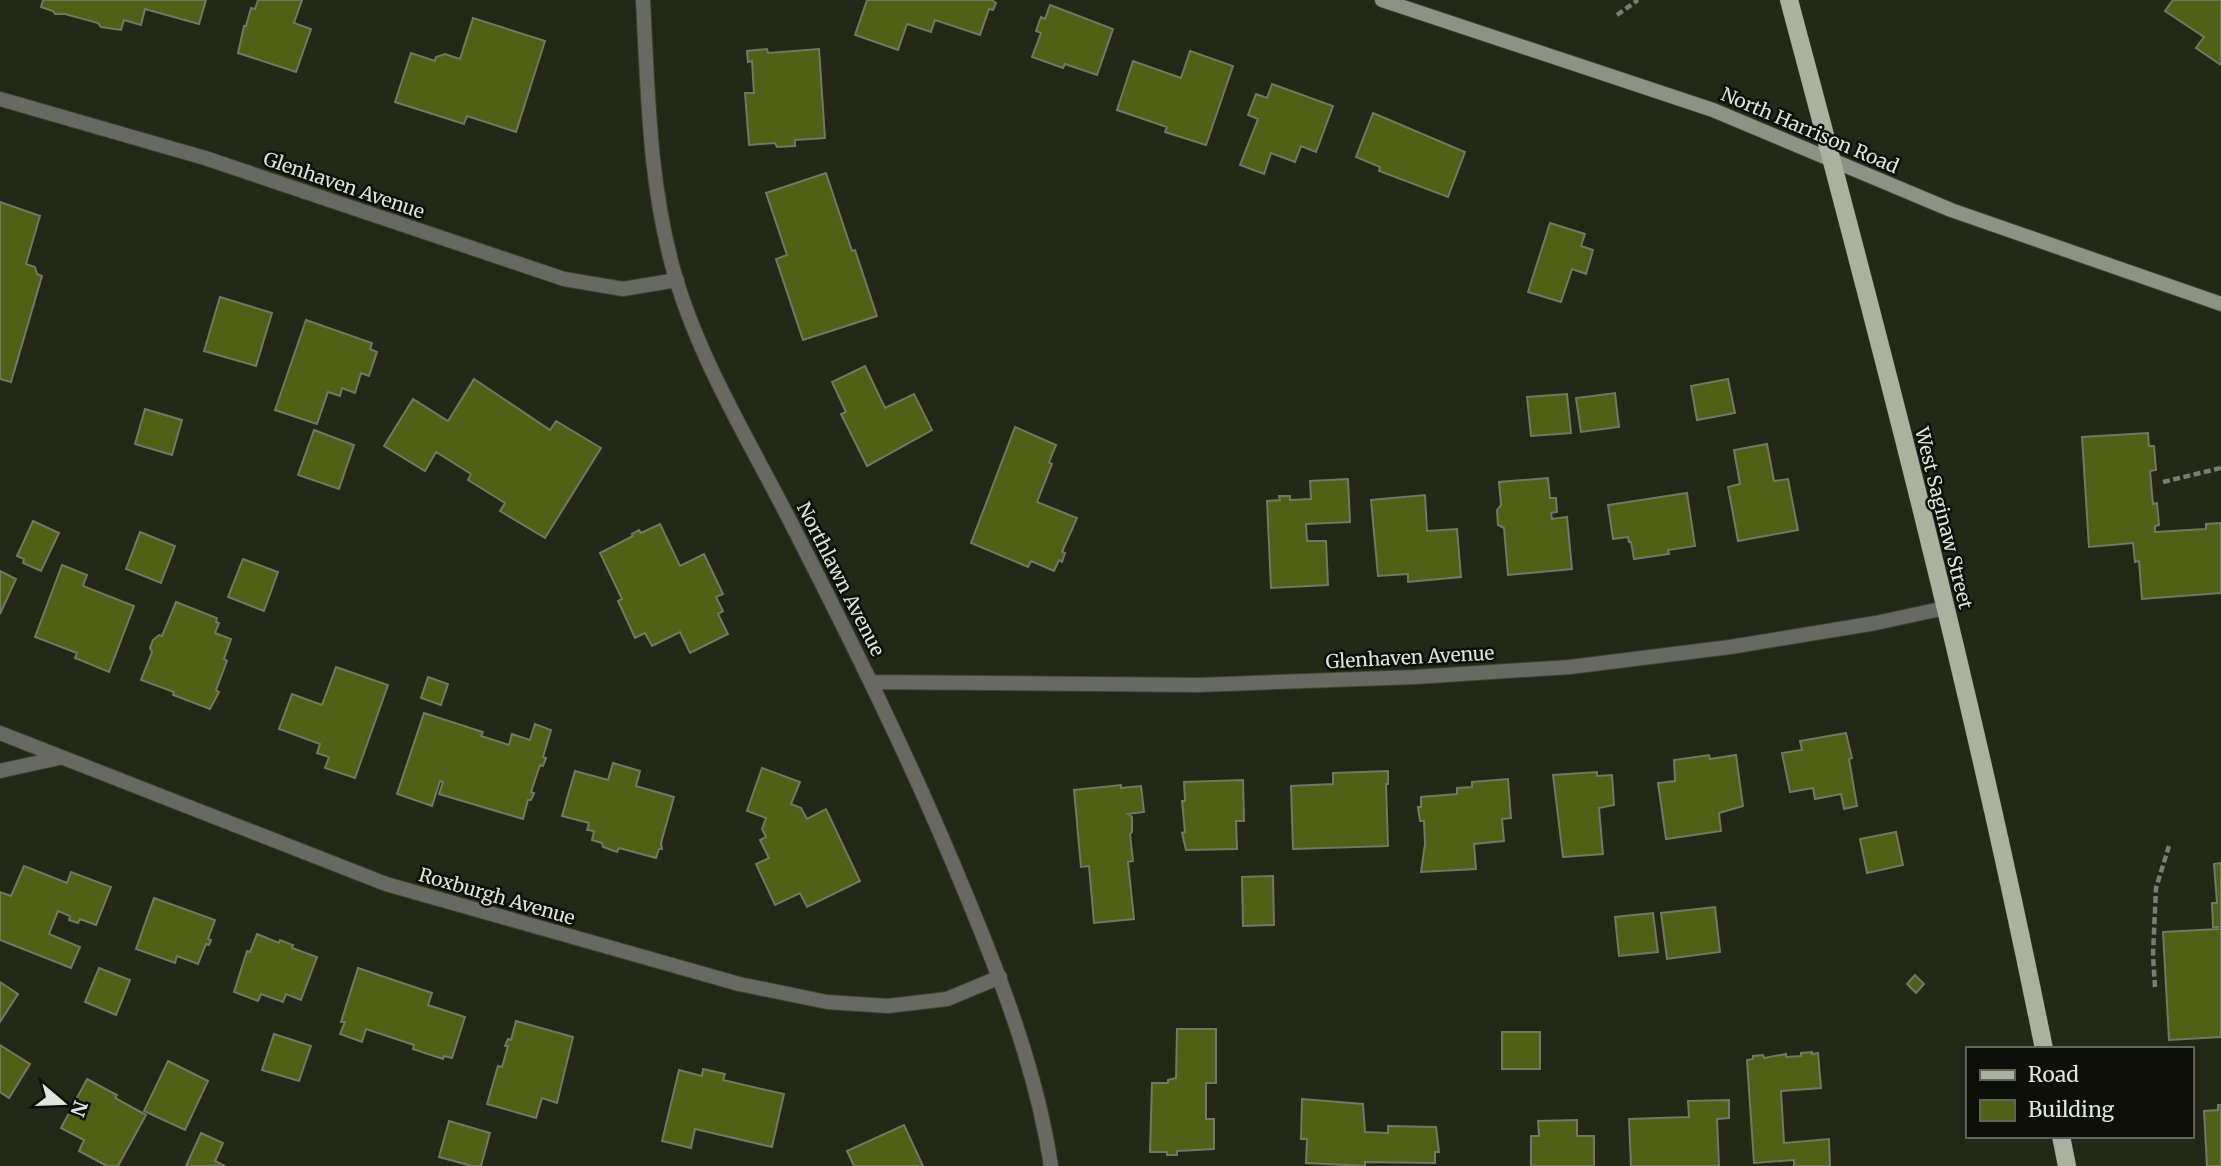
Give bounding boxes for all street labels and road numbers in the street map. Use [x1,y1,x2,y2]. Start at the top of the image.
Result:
street label: North Harrison Road [1718,82,1902,178]
street label: Glenhaven Avenue [260,146,428,224]
street label: West Saginaw Street [1910,424,1978,612]
street label: Northlawn Avenue [792,498,890,660]
street label: Glenhaven Avenue [1325,641,1495,673]
street label: Roxburgh Avenue [416,862,578,930]

